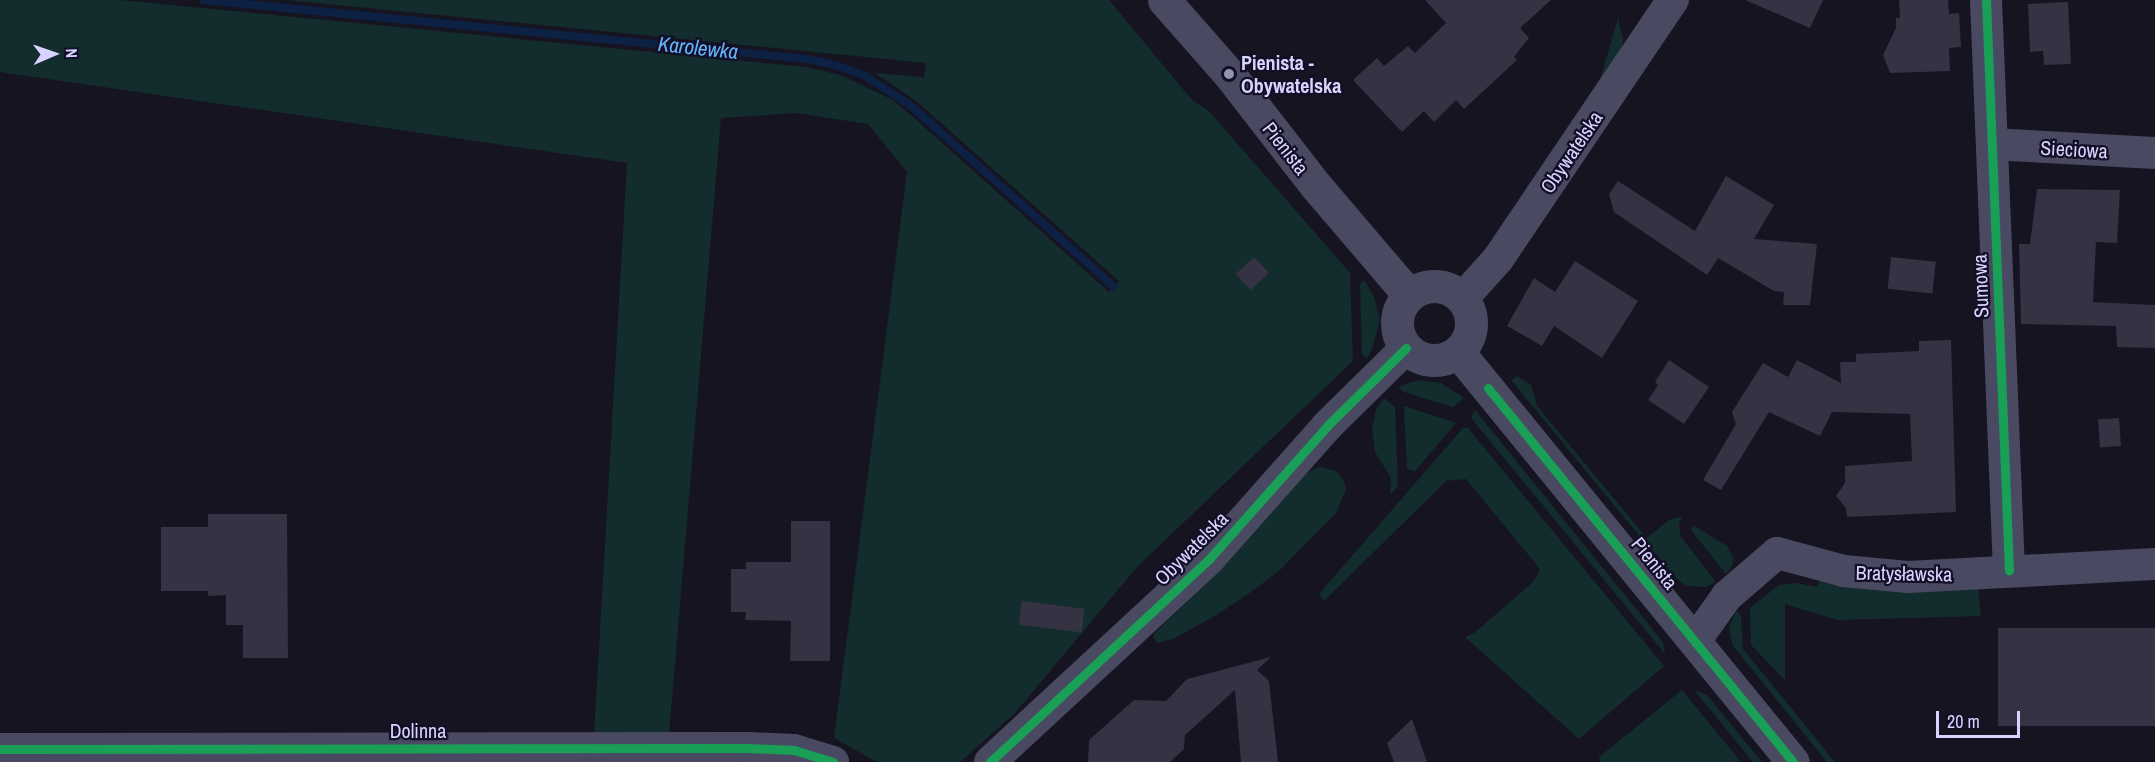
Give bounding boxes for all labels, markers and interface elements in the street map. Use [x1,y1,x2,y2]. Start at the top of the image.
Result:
north arrow [24,24,84,84]
water label: Karolewka [657,31,739,65]
text: N [61,48,83,58]
place label: Pienista - Obywatelska [1241,51,1341,98]
marker: Pienista - Obywatelska [1222,67,1236,81]
street label: Obywatelska [1535,106,1607,198]
street label: Pienista [1258,117,1314,179]
street label: Sieciowa [2040,135,2108,163]
street label: Sumowa [1967,254,1993,318]
street label: Obywatelska [1149,506,1233,590]
street label: Pienista [1627,532,1683,594]
street label: Bratysławska [1855,560,1953,586]
scale bar [1939,699,2023,737]
text: 20 m [1947,709,1980,734]
street label: Dolinna [390,718,446,742]

